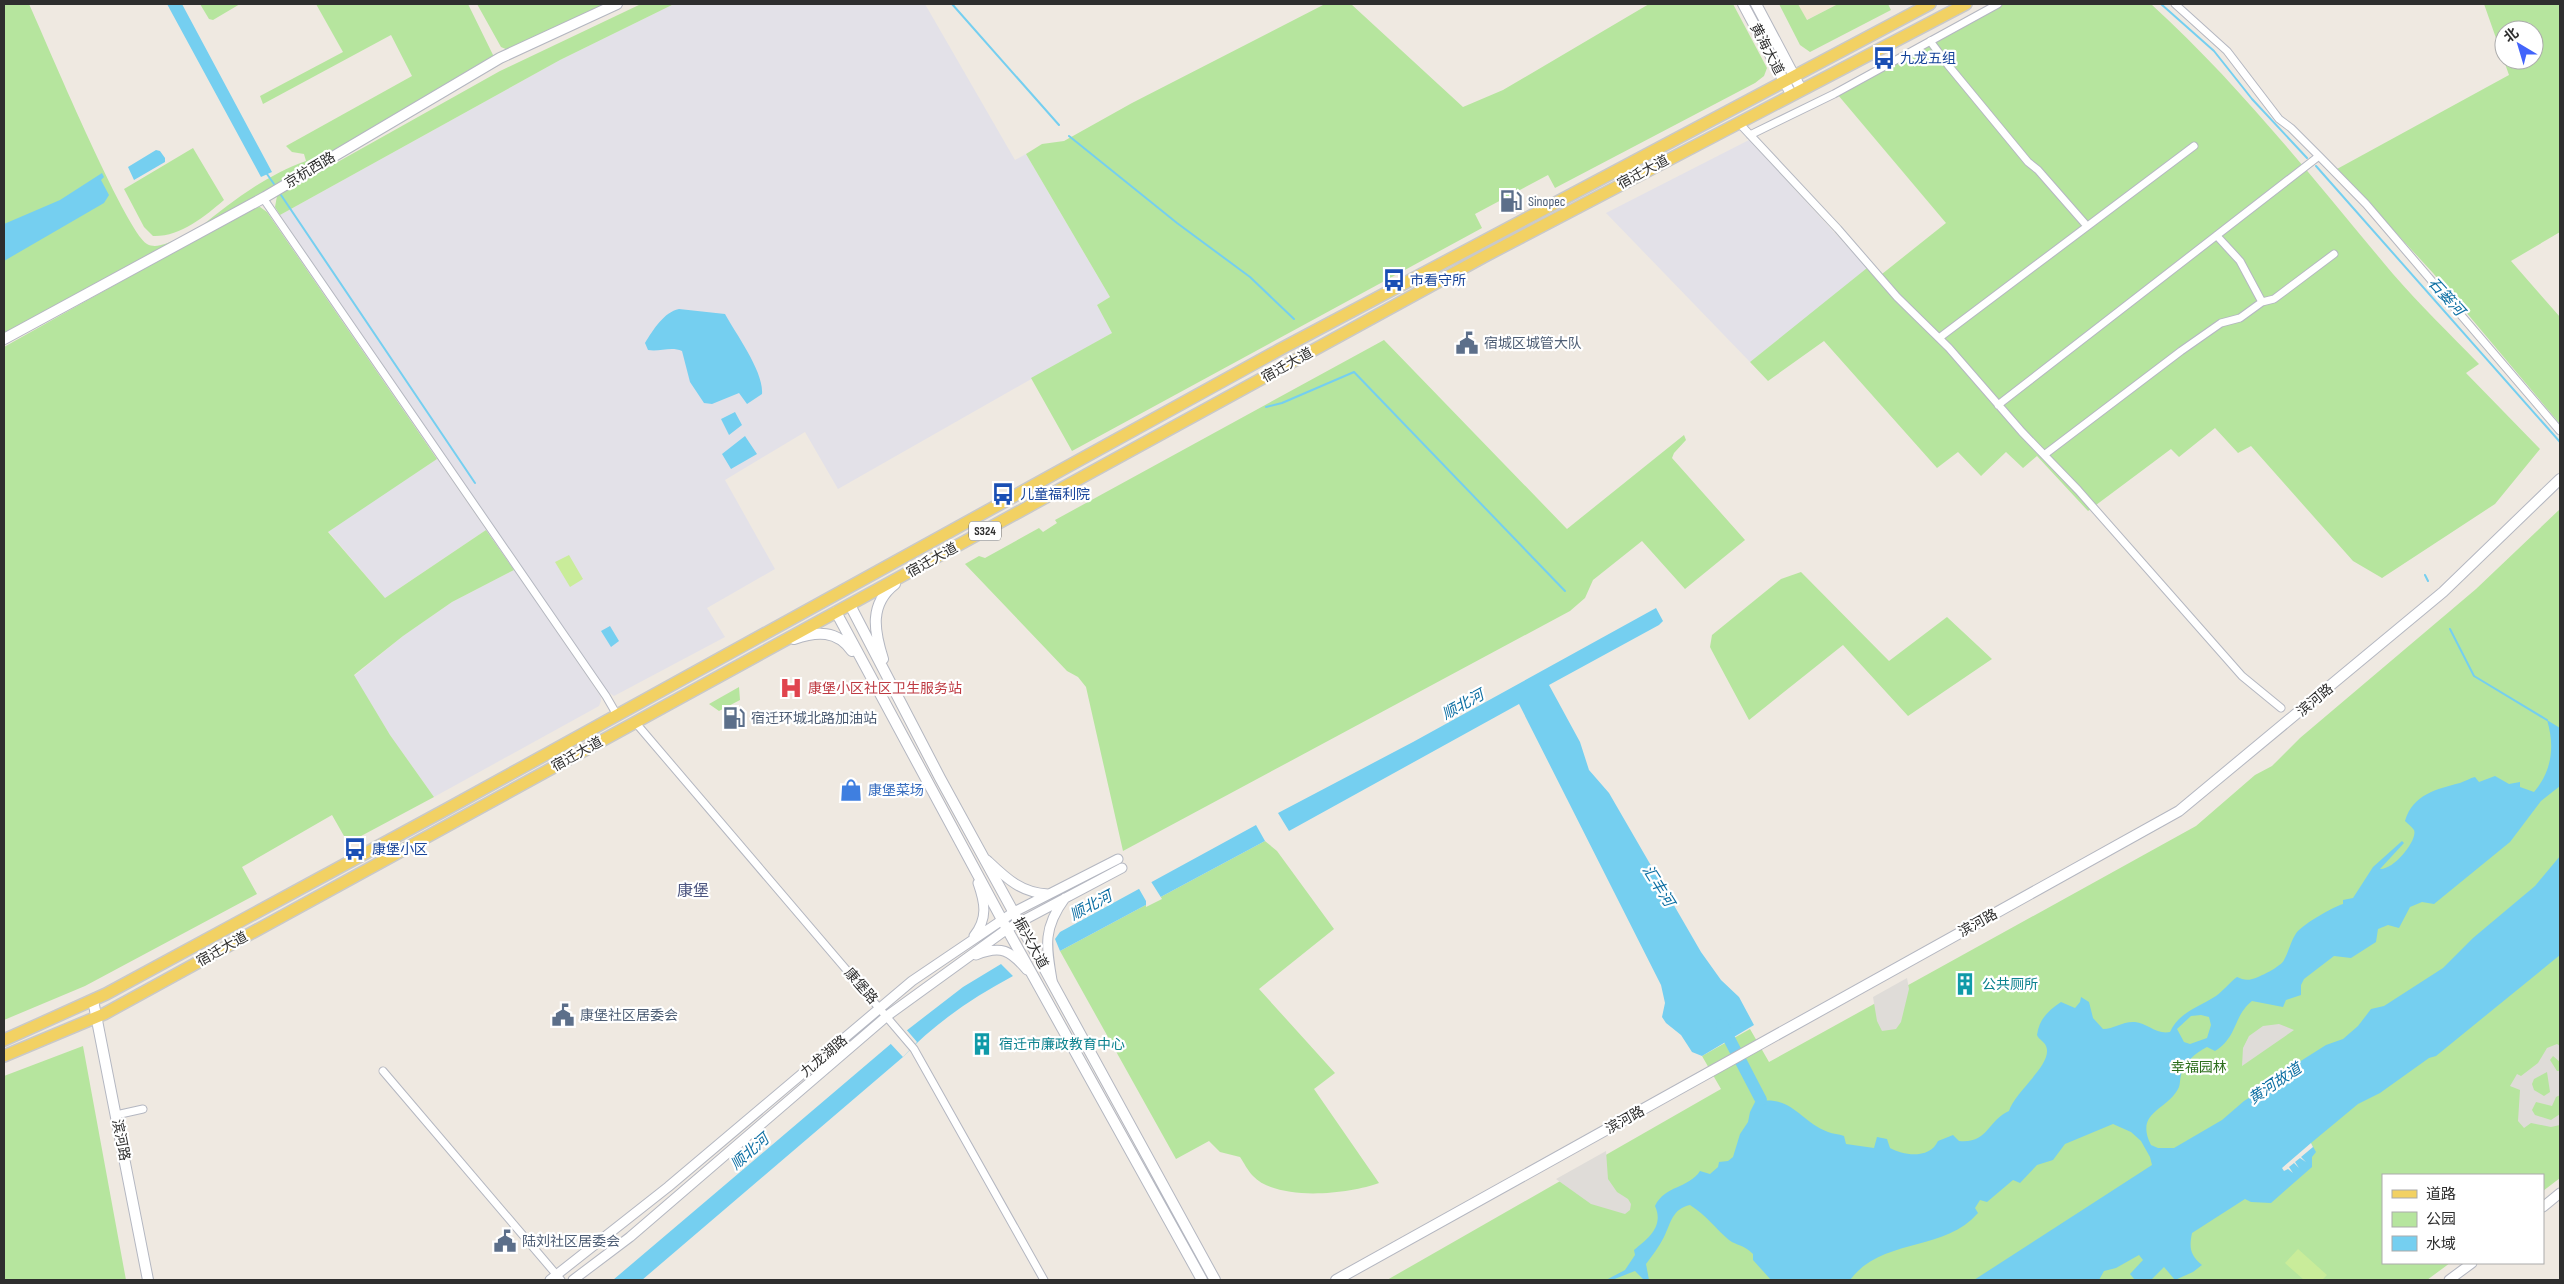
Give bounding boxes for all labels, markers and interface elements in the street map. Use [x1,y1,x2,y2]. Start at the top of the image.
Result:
street label: 黄海大道 [1746,20,1788,78]
north arrow [2494,20,2544,70]
text: 北 [2501,24,2522,46]
bus stop icon: 九龙五组 [1871,45,1897,71]
place label: 九龙五组 [1900,50,1956,67]
street label: 京杭西路 [282,148,338,192]
street label: 宿迁大道 [1614,151,1672,193]
fuel station icon: Sinopec [1498,188,1524,214]
place label: Sinopec [1528,193,1565,210]
bus stop icon: 市看守所 [1381,267,1407,293]
place label: 市看守所 [1410,272,1466,289]
water label: 石篓河 [2424,274,2470,322]
public building icon: 宿城区城管大队 [1454,330,1480,356]
place label: 宿城区城管大队 [1484,335,1582,352]
street label: 宿迁大道 [1258,344,1316,386]
bus stop icon: 儿童福利院 [990,481,1016,507]
place label: 儿童福利院 [1020,486,1090,503]
road number: S324 [969,522,1001,540]
street label: 宿迁大道 [903,539,961,581]
hospital icon: 康堡小区社区卫生服务站 [778,675,804,701]
place label: 康堡小区社区卫生服务站 [808,680,962,697]
street label: 滨河路 [2293,680,2337,720]
water label: 顺北河 [1439,684,1490,724]
fuel station icon: 宿迁环城北路加油站 [721,705,747,731]
place label: 宿迁环城北路加油站 [751,710,877,727]
street label: 宿迁大道 [548,733,606,775]
shop icon: 康堡菜场 [838,777,864,803]
place label: 康堡菜场 [868,782,924,799]
bus stop icon: 康堡小区 [342,836,368,862]
place label: 康堡小区 [372,841,428,858]
water label: 汇丰河 [1638,862,1680,913]
district label: 康堡 [677,882,709,901]
water label: 顺北河 [1067,886,1118,925]
street label: 滨河路 [1956,905,2000,941]
street label: 振兴大道 [1010,914,1052,972]
street label: 宿迁大道 [193,928,251,970]
street label: 康堡路 [841,965,881,1007]
building icon: 公共厕所 [1952,971,1978,997]
place label: 公共厕所 [1982,976,2038,993]
public building icon: 康堡社区居委会 [550,1002,576,1028]
place label: 康堡社区居委会 [580,1007,678,1024]
street label: 九龙湖路 [797,1031,851,1081]
building icon: 宿迁市廉政教育中心 [969,1031,995,1057]
place label: 宿迁市廉政教育中心 [999,1036,1125,1053]
water label: 黄河故道 [2245,1058,2307,1109]
park label: 幸福园林 [2171,1059,2227,1076]
street label: 滨河路 [1603,1102,1647,1138]
street label: 滨河路 [109,1118,133,1162]
water label: 顺北河 [727,1128,775,1174]
legend [2382,1174,2544,1264]
text: 道路 [2426,1185,2456,1204]
text: 公园 [2426,1210,2456,1229]
public building icon: 陆刘社区居委会 [492,1228,518,1254]
place label: 陆刘社区居委会 [522,1233,620,1250]
text: 水域 [2426,1235,2456,1254]

